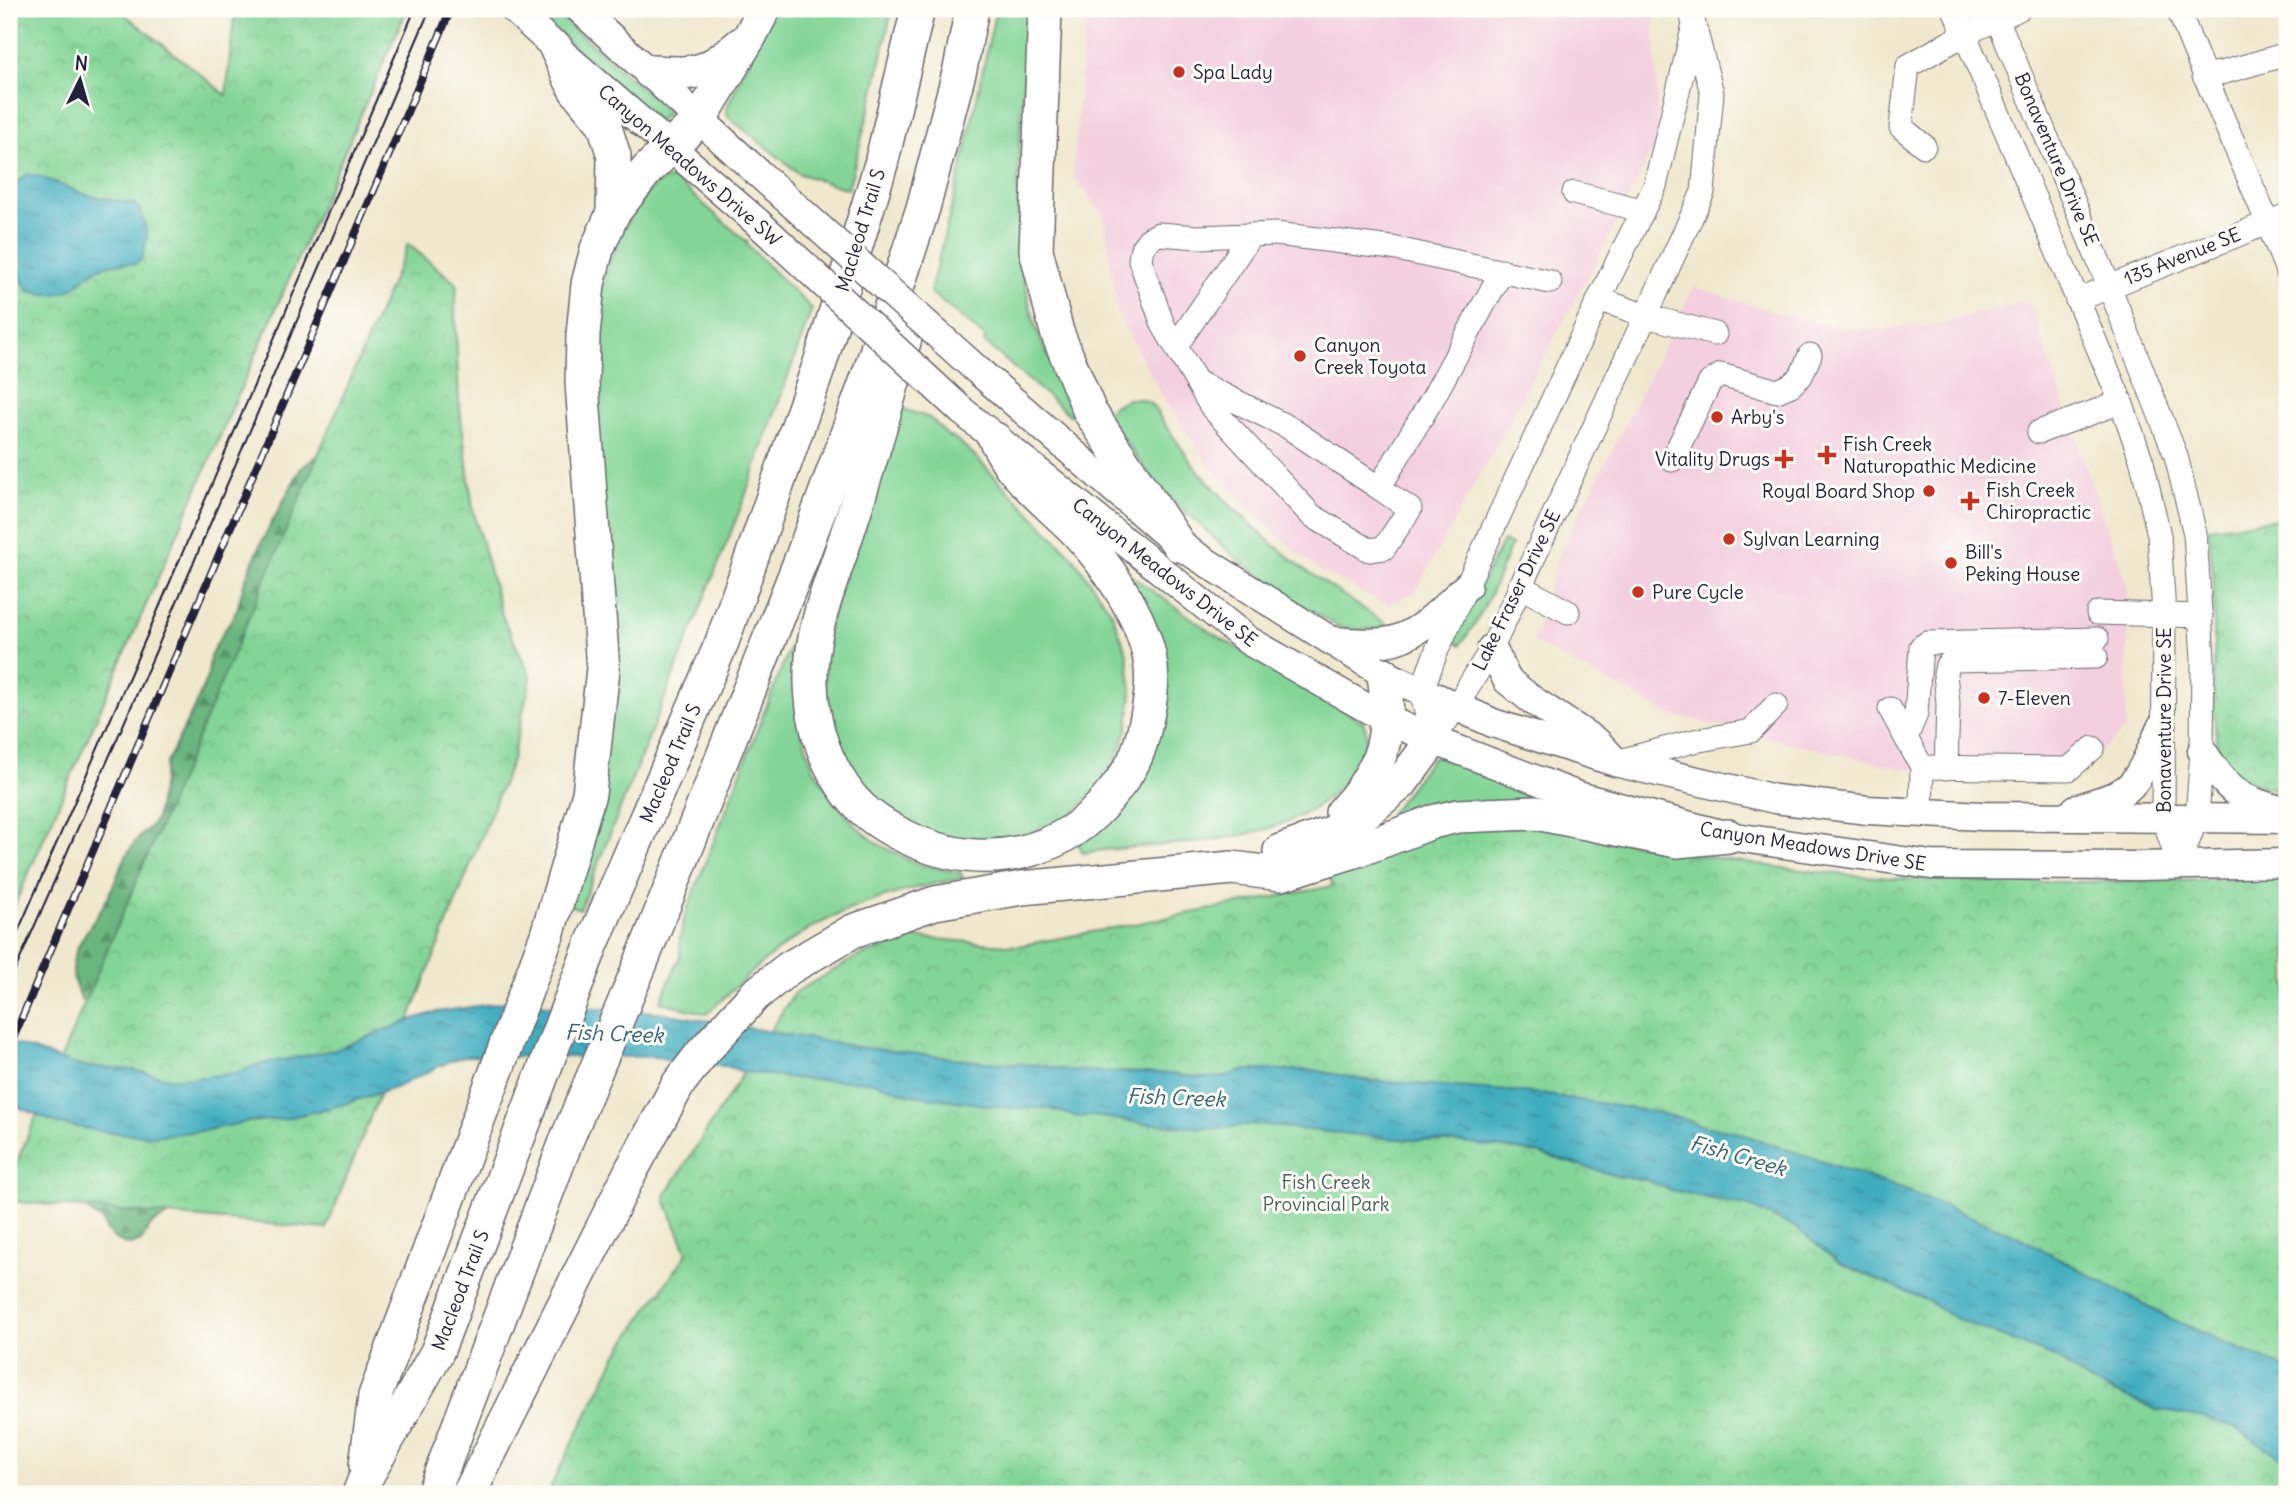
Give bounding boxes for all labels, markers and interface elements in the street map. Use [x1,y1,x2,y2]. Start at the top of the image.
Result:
north arrow [46,46,116,116]
text: N [74,51,89,76]
place label: Spa Lady [1193,60,1273,84]
marker: Spa Lady [1171,64,1187,80]
street label: Bonaventure Drive SE [2010,69,2104,249]
street label: Canyon Meadows Drive SW [594,79,786,251]
street label: Macleod Trail S [830,166,890,294]
street label: 135 Avenue SE [2120,222,2244,290]
place label: Canyon Creek Toyota [1314,333,1426,379]
marker: Canyon Creek Toyota [1292,348,1308,364]
place label: Arby's [1731,405,1785,429]
marker: Arby's [1709,409,1725,425]
place label: Fish Creek Naturopathic Medicine [1843,432,2036,478]
marker: Fish Creek Naturopathic Medicine [1817,445,1837,465]
place label: Vitality Drugs [1655,447,1770,471]
marker: Vitality Drugs [1776,451,1792,467]
place label: Fish Creek Chiropractic [1986,478,2091,524]
place label: Royal Board Shop [1762,479,1915,503]
marker: Royal Board Shop [1921,483,1937,499]
marker: Fish Creek Chiropractic [1960,491,1980,511]
street label: Canyon Meadows Drive SE [1068,492,1262,652]
street label: Lake Fraser Drive SE [1467,506,1565,674]
place label: Sylvan Learning [1743,527,1880,551]
marker: Sylvan Learning [1721,531,1737,547]
place label: Bill's Peking House [1965,540,2080,586]
marker: Bill's Peking House [1943,555,1959,571]
place label: Pure Cycle [1652,580,1744,604]
marker: Pure Cycle [1630,584,1646,600]
street label: Bonaventure Drive SE [2152,627,2176,813]
place label: 7-Eleven [1998,686,2071,710]
marker: 7-Eleven [1976,690,1992,706]
street label: Macleod Trail S [634,700,706,826]
street label: Canyon Meadows Drive SE [1698,816,1928,876]
water label: Fish Creek [564,1018,665,1049]
water label: Fish Creek [1126,1082,1227,1113]
water label: Fish Creek [1687,1129,1790,1182]
park label: Fish Creek Provincial Park [1263,1170,1390,1216]
street label: Macleod Trail S [426,1226,494,1354]

